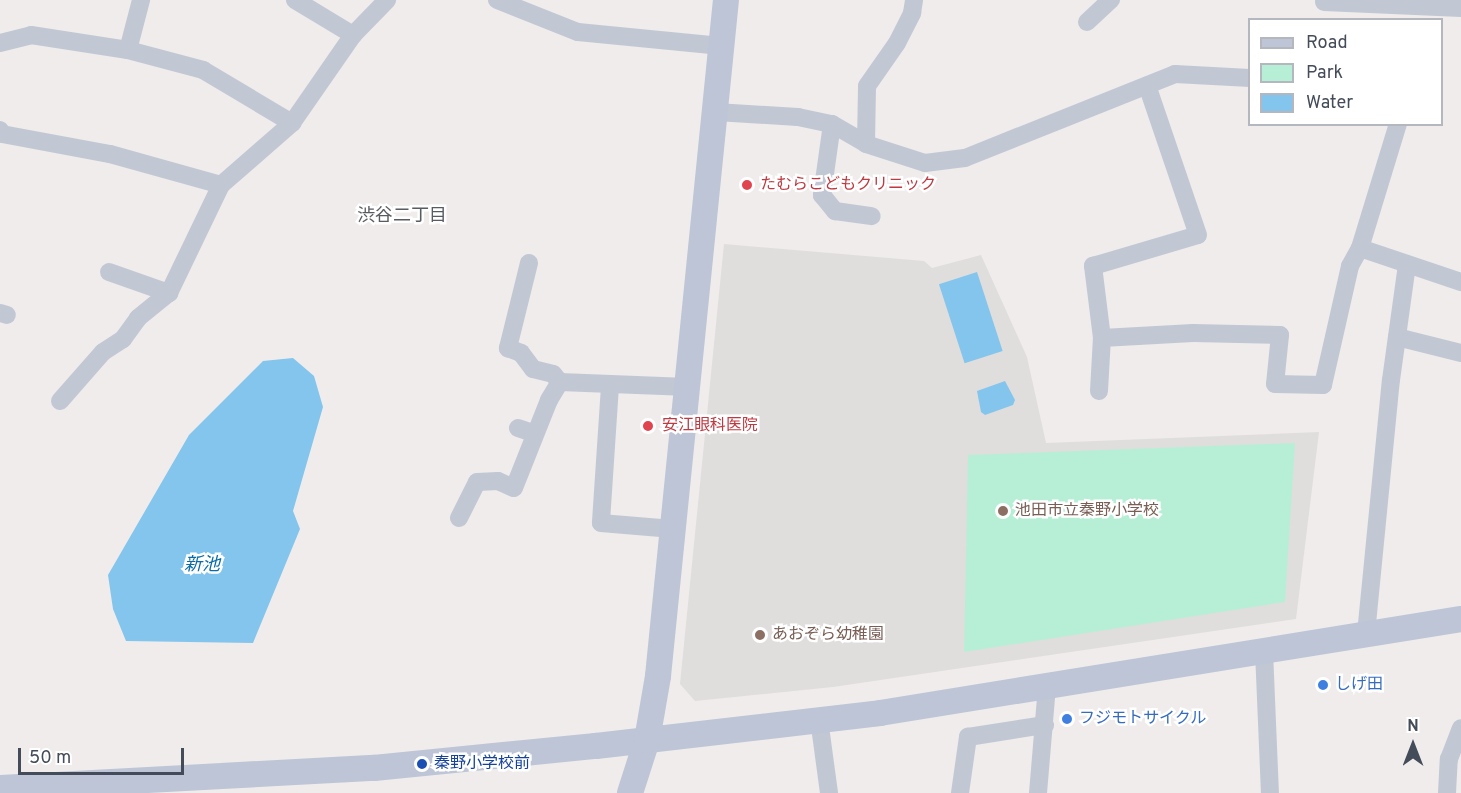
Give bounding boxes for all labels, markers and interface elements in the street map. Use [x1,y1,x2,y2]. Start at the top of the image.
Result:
legend [1248,18,1443,126]
text: Road [1306,32,1348,55]
text: Park [1306,62,1343,85]
text: Water [1306,92,1353,115]
place label: たむらこどもクリニック [760,175,936,195]
marker: たむらこどもクリニック [738,176,756,194]
district label: 渋谷二丁目 [357,206,447,228]
place label: 安江眼科医院 [662,416,758,436]
marker: 安江眼科医院 [639,417,657,435]
place label: 池田市立秦野小学校 [1015,501,1159,521]
marker: 池田市立秦野小学校 [996,504,1010,518]
water label: 新池 [184,555,220,577]
place label: あおぞら幼稚園 [772,625,884,645]
marker: あおぞら幼稚園 [753,628,767,642]
place label: しげ田 [1335,675,1383,695]
marker: しげ田 [1316,678,1330,692]
place label: フジモトサイクル [1079,709,1207,729]
marker: フジモトサイクル [1060,712,1074,726]
north arrow [1383,715,1443,775]
text: N [1407,717,1419,737]
scale bar [21,736,188,774]
text: 50 m [29,747,71,770]
place label: 秦野小学校前 [434,754,530,774]
marker: 秦野小学校前 [415,757,429,771]

